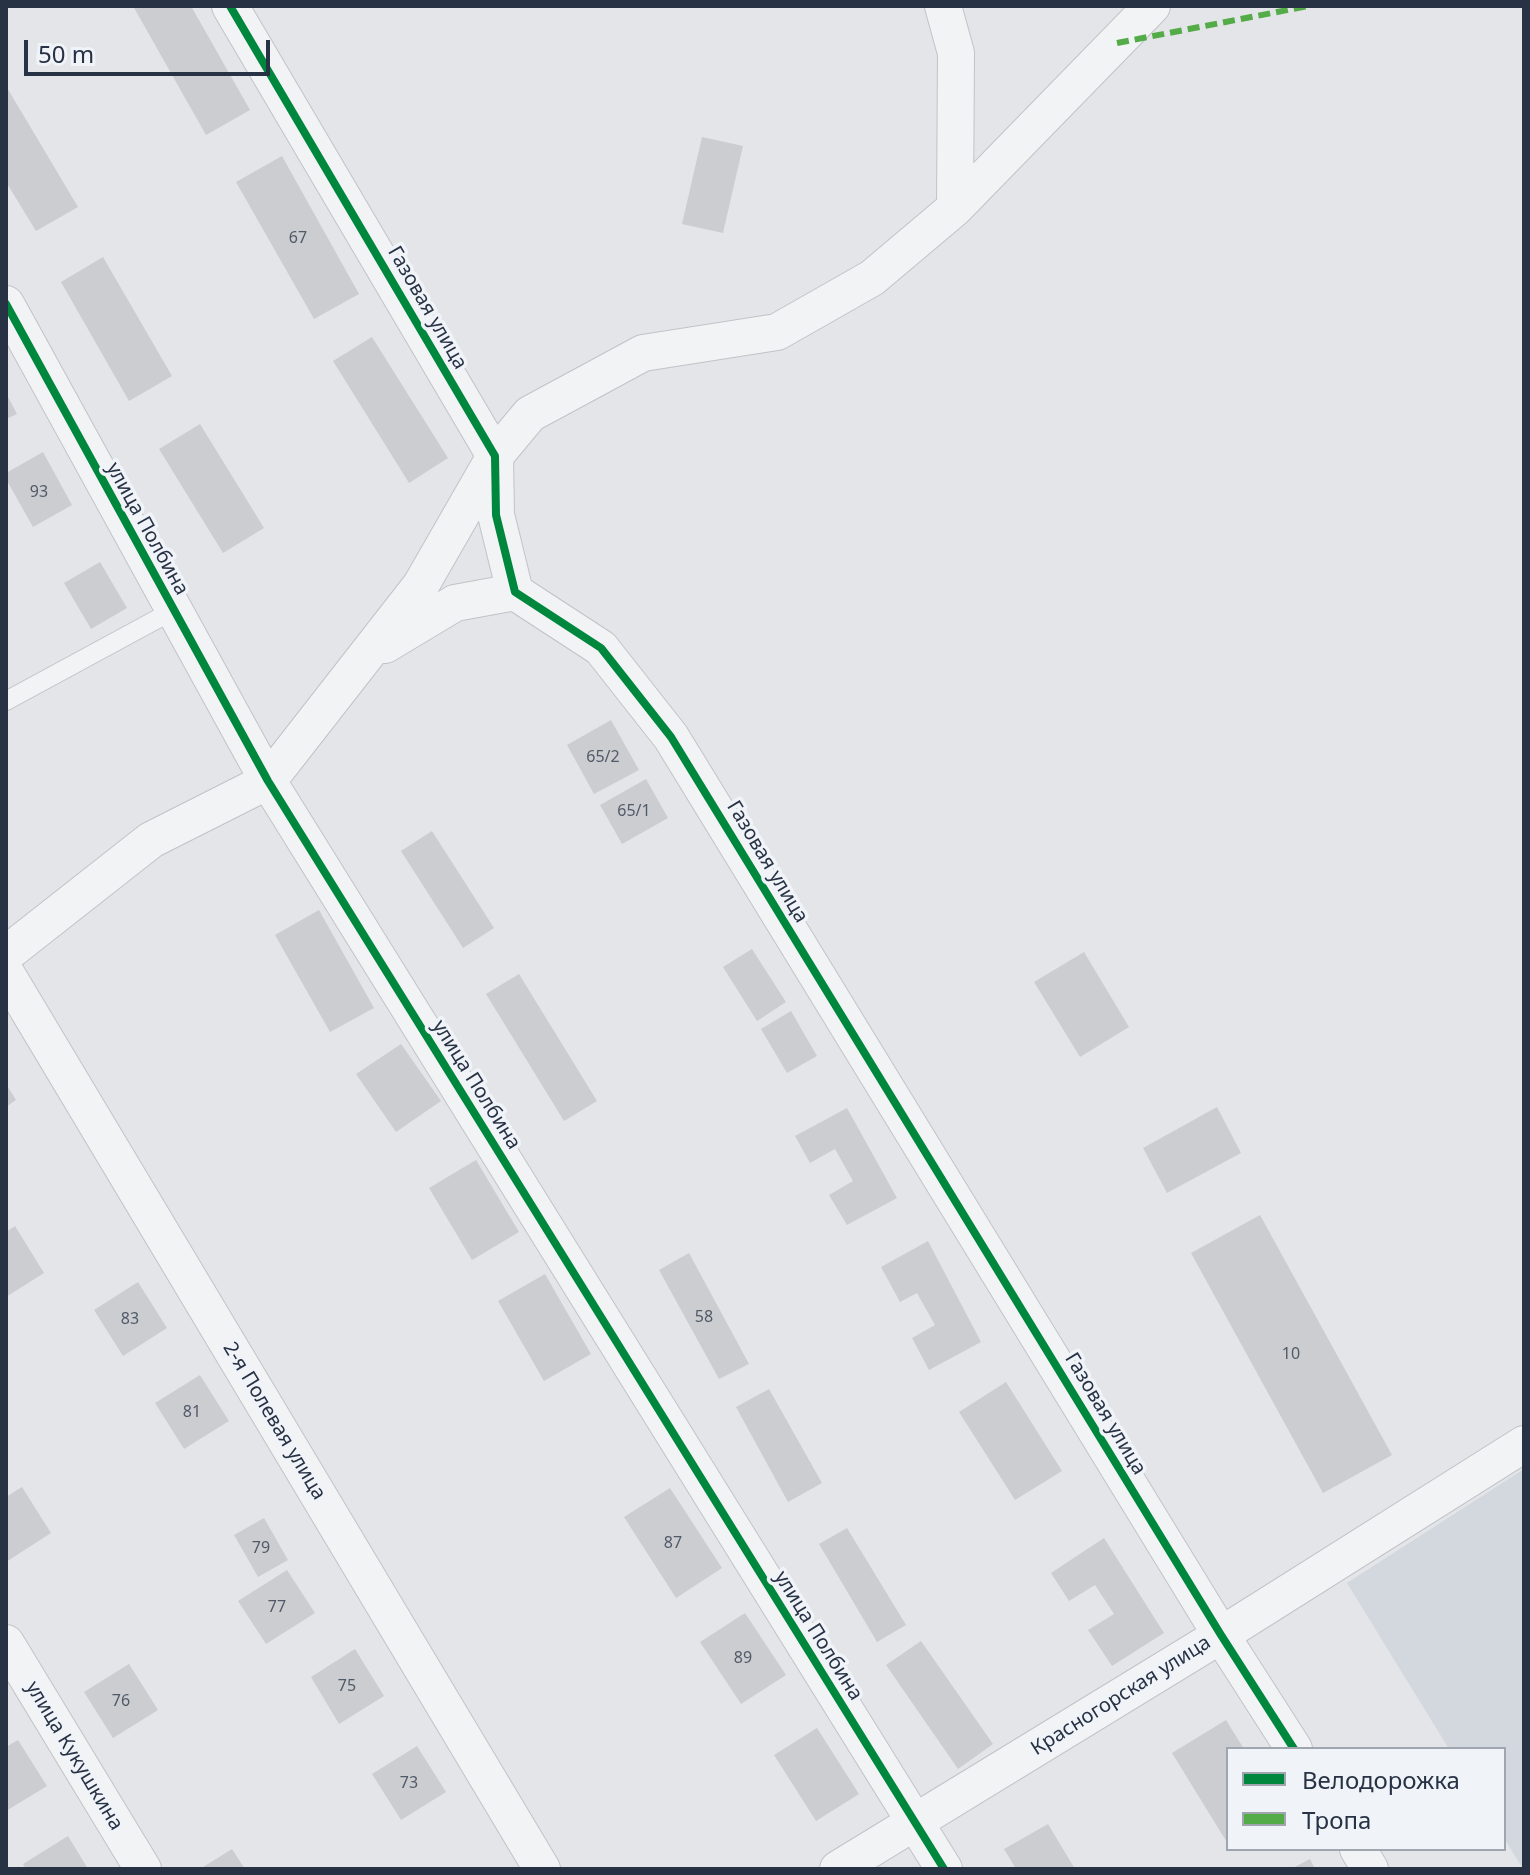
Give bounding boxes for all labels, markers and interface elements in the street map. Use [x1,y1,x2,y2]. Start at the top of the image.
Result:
scale bar [28,24,274,74]
text: 50 m [38,37,94,70]
house number: 67 [289,228,307,248]
street label: Газовая улица [382,242,472,374]
street label: улица Полбина [101,458,193,600]
house number: 93 [30,482,48,502]
house number: 65/2 [586,747,620,767]
street label: Газовая улица [721,797,813,927]
house number: 65/1 [617,801,651,821]
street label: улица Полбина [427,1016,525,1154]
house number: 58 [695,1307,713,1327]
house number: 83 [121,1309,139,1329]
street label: 2-я Полевая улица [217,1338,331,1504]
house number: 10 [1282,1344,1300,1364]
street label: Газовая улица [1059,1349,1151,1479]
house number: 81 [183,1402,201,1422]
house number: 87 [664,1533,682,1553]
house number: 79 [252,1538,270,1558]
street label: улица Полбина [769,1567,867,1705]
house number: 77 [268,1597,286,1617]
street label: Красногорская улица [1027,1631,1215,1761]
house number: 89 [734,1648,752,1668]
house number: 75 [338,1676,356,1696]
street label: улица Кукушкина [20,1677,128,1835]
house number: 76 [112,1691,130,1711]
legend [1226,1747,1506,1851]
text: Велодорожка [1302,1763,1460,1796]
house number: 73 [400,1773,418,1793]
text: Тропа [1302,1803,1371,1836]

